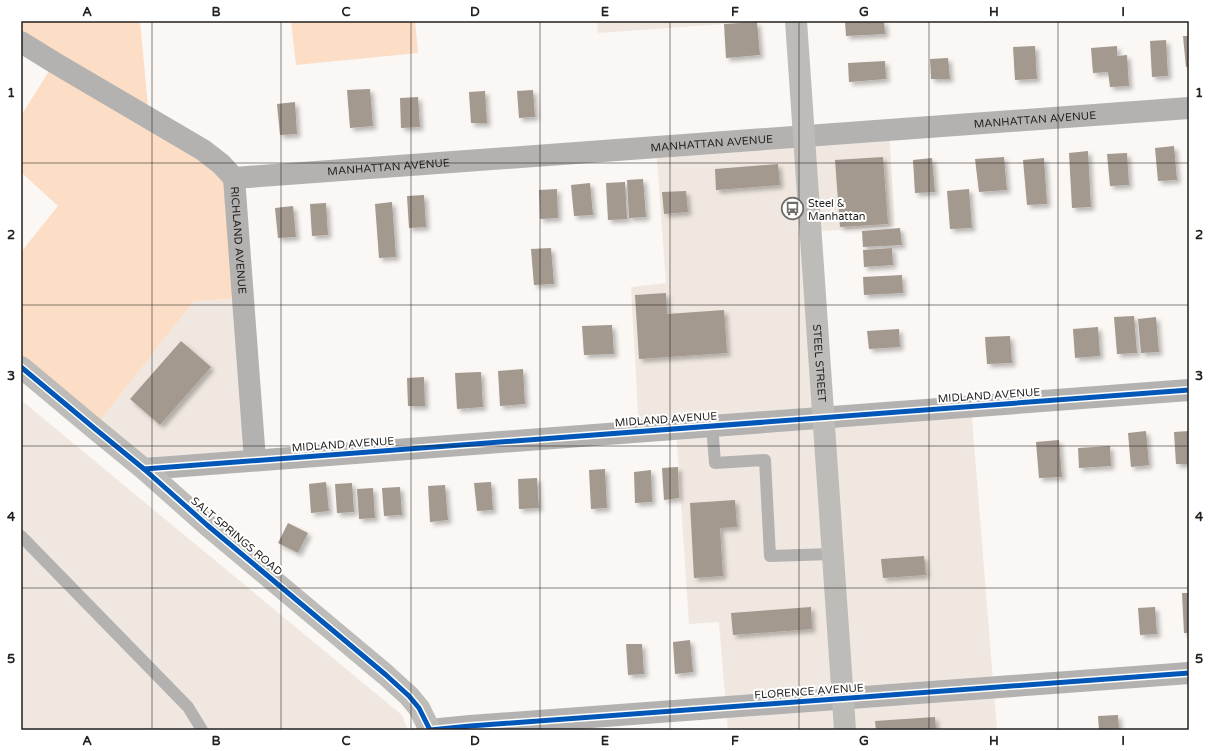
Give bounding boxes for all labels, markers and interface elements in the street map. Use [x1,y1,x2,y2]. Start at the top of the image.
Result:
text: A [82,4,92,20]
text: B [211,4,221,20]
text: C [341,4,351,20]
text: D [470,4,480,20]
text: E [601,4,609,20]
text: F [731,4,739,20]
text: G [859,4,869,20]
text: H [989,4,999,20]
text: I [1121,4,1125,20]
text: 1 [7,85,15,101]
text: 1 [1195,85,1203,101]
street label: MANHATTAN AVENUE [973,109,1097,131]
street label: MANHATTAN AVENUE [650,133,773,154]
street label: MANHATTAN AVENUE [327,156,450,178]
street label: RICHLAND AVENUE [228,186,249,295]
bus stop icon: Steel & Manhattan [779,196,805,222]
place label: Steel & Manhattan [808,197,866,223]
text: 2 [7,227,15,243]
text: 2 [1195,227,1203,243]
street label: STEEL STREET [810,324,828,403]
text: 3 [7,368,15,384]
text: 3 [1195,368,1203,384]
street label: MIDLAND AVENUE [937,385,1041,406]
street label: MIDLAND AVENUE [614,409,718,430]
street label: MIDLAND AVENUE [291,434,395,455]
street label: SALT SPRINGS ROAD [188,494,285,578]
text: 4 [7,509,16,525]
text: 4 [1195,509,1204,525]
text: 5 [7,651,15,667]
text: 5 [1195,651,1203,667]
street label: FLORENCE AVENUE [754,681,864,702]
text: A [82,733,92,749]
text: B [211,733,221,749]
text: C [341,733,351,749]
text: D [470,733,480,749]
text: E [601,733,609,749]
text: F [731,733,739,749]
text: G [859,733,869,749]
text: H [989,733,999,749]
text: I [1121,733,1125,749]

